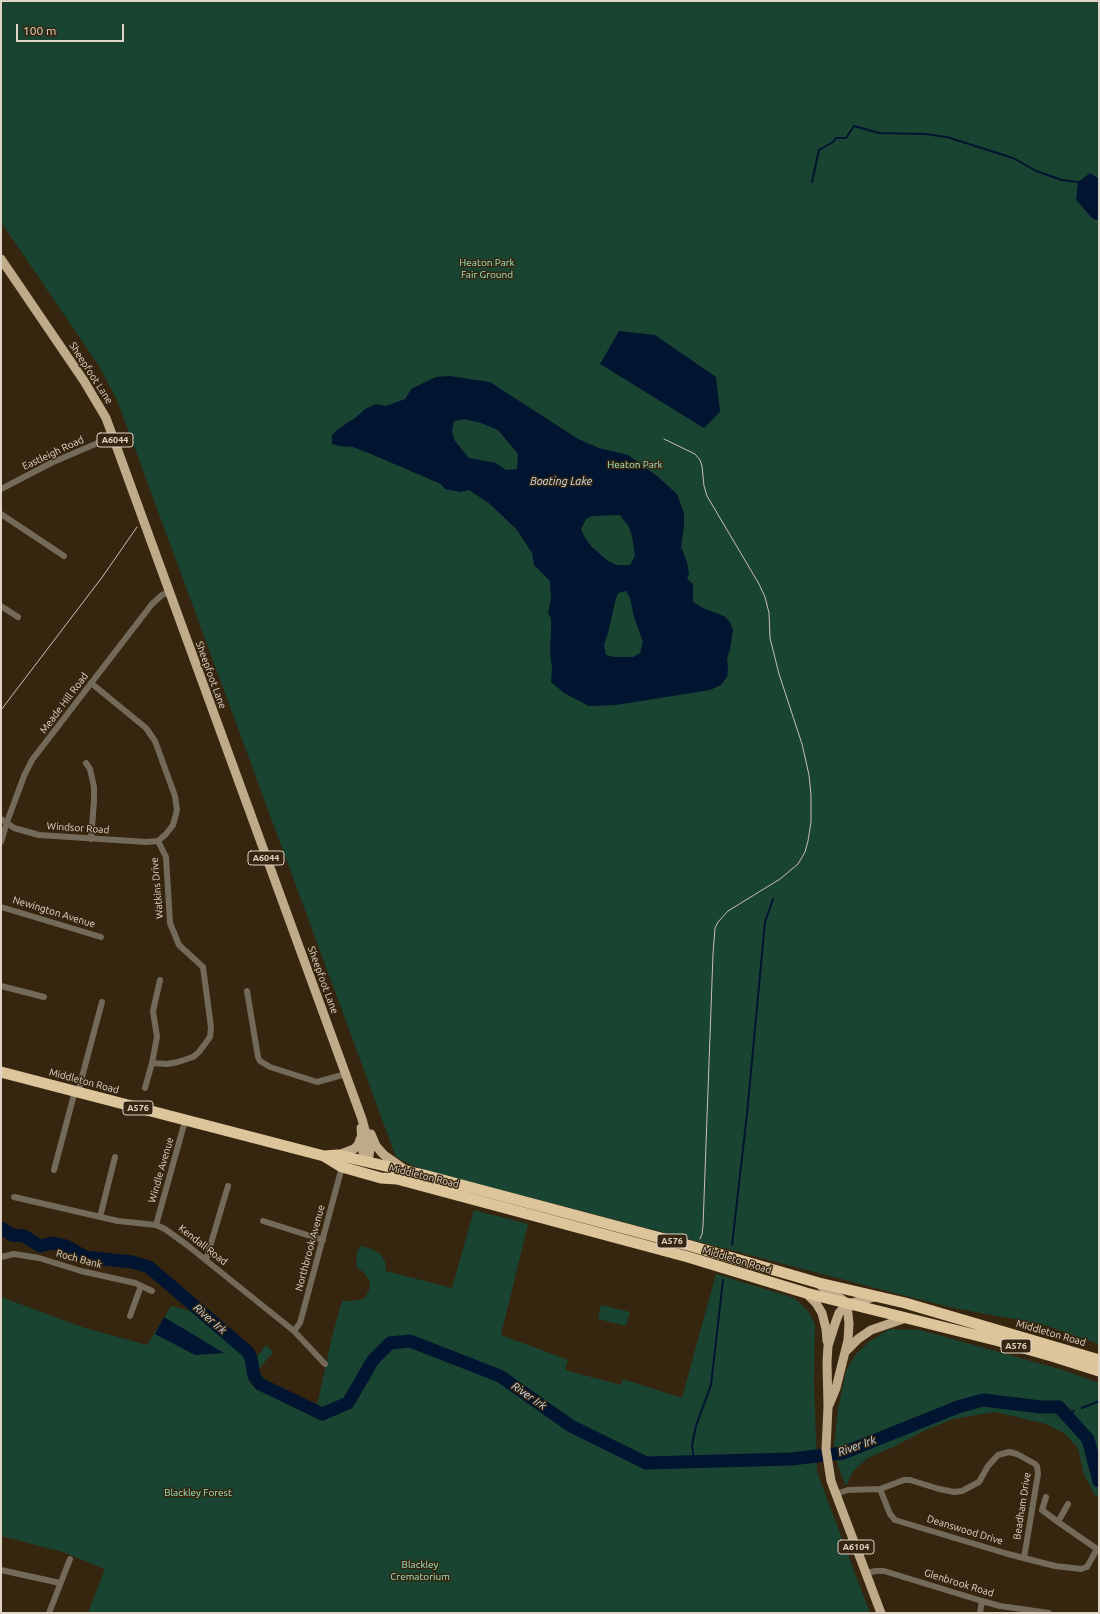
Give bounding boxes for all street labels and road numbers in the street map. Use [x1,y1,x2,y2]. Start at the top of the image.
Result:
street label: Sheepfoot Lane [67,340,115,406]
road number: A6044 [97,433,133,447]
street label: Eastleigh Road [20,434,86,472]
street label: Sheepfoot Lane [193,640,229,710]
street label: Meade Hill Road [37,670,91,736]
street label: Windsor Road [46,820,110,836]
road number: A6044 [248,851,284,865]
street label: Watkins Drive [148,857,166,919]
street label: Newington Avenue [11,894,97,930]
street label: Sheepfoot Lane [305,945,341,1015]
street label: Middleton Road [48,1066,120,1096]
road number: A576 [123,1101,153,1115]
street label: Windle Avenue [146,1136,176,1204]
street label: Middleton Road [388,1161,460,1191]
street label: Northbrook Avenue [293,1204,327,1292]
street label: Kendall Road [176,1222,230,1268]
road number: A576 [657,1234,687,1248]
street label: Middleton Road [701,1244,773,1276]
street label: Roch Bank [55,1247,103,1271]
street label: Middleton Road [1015,1317,1087,1349]
road number: A576 [1001,1339,1031,1353]
street label: Beadham Drive [1011,1471,1033,1541]
street label: Deanswood Drive [925,1513,1005,1547]
road number: A6104 [838,1540,874,1554]
street label: Glenbrook Road [923,1567,995,1599]

